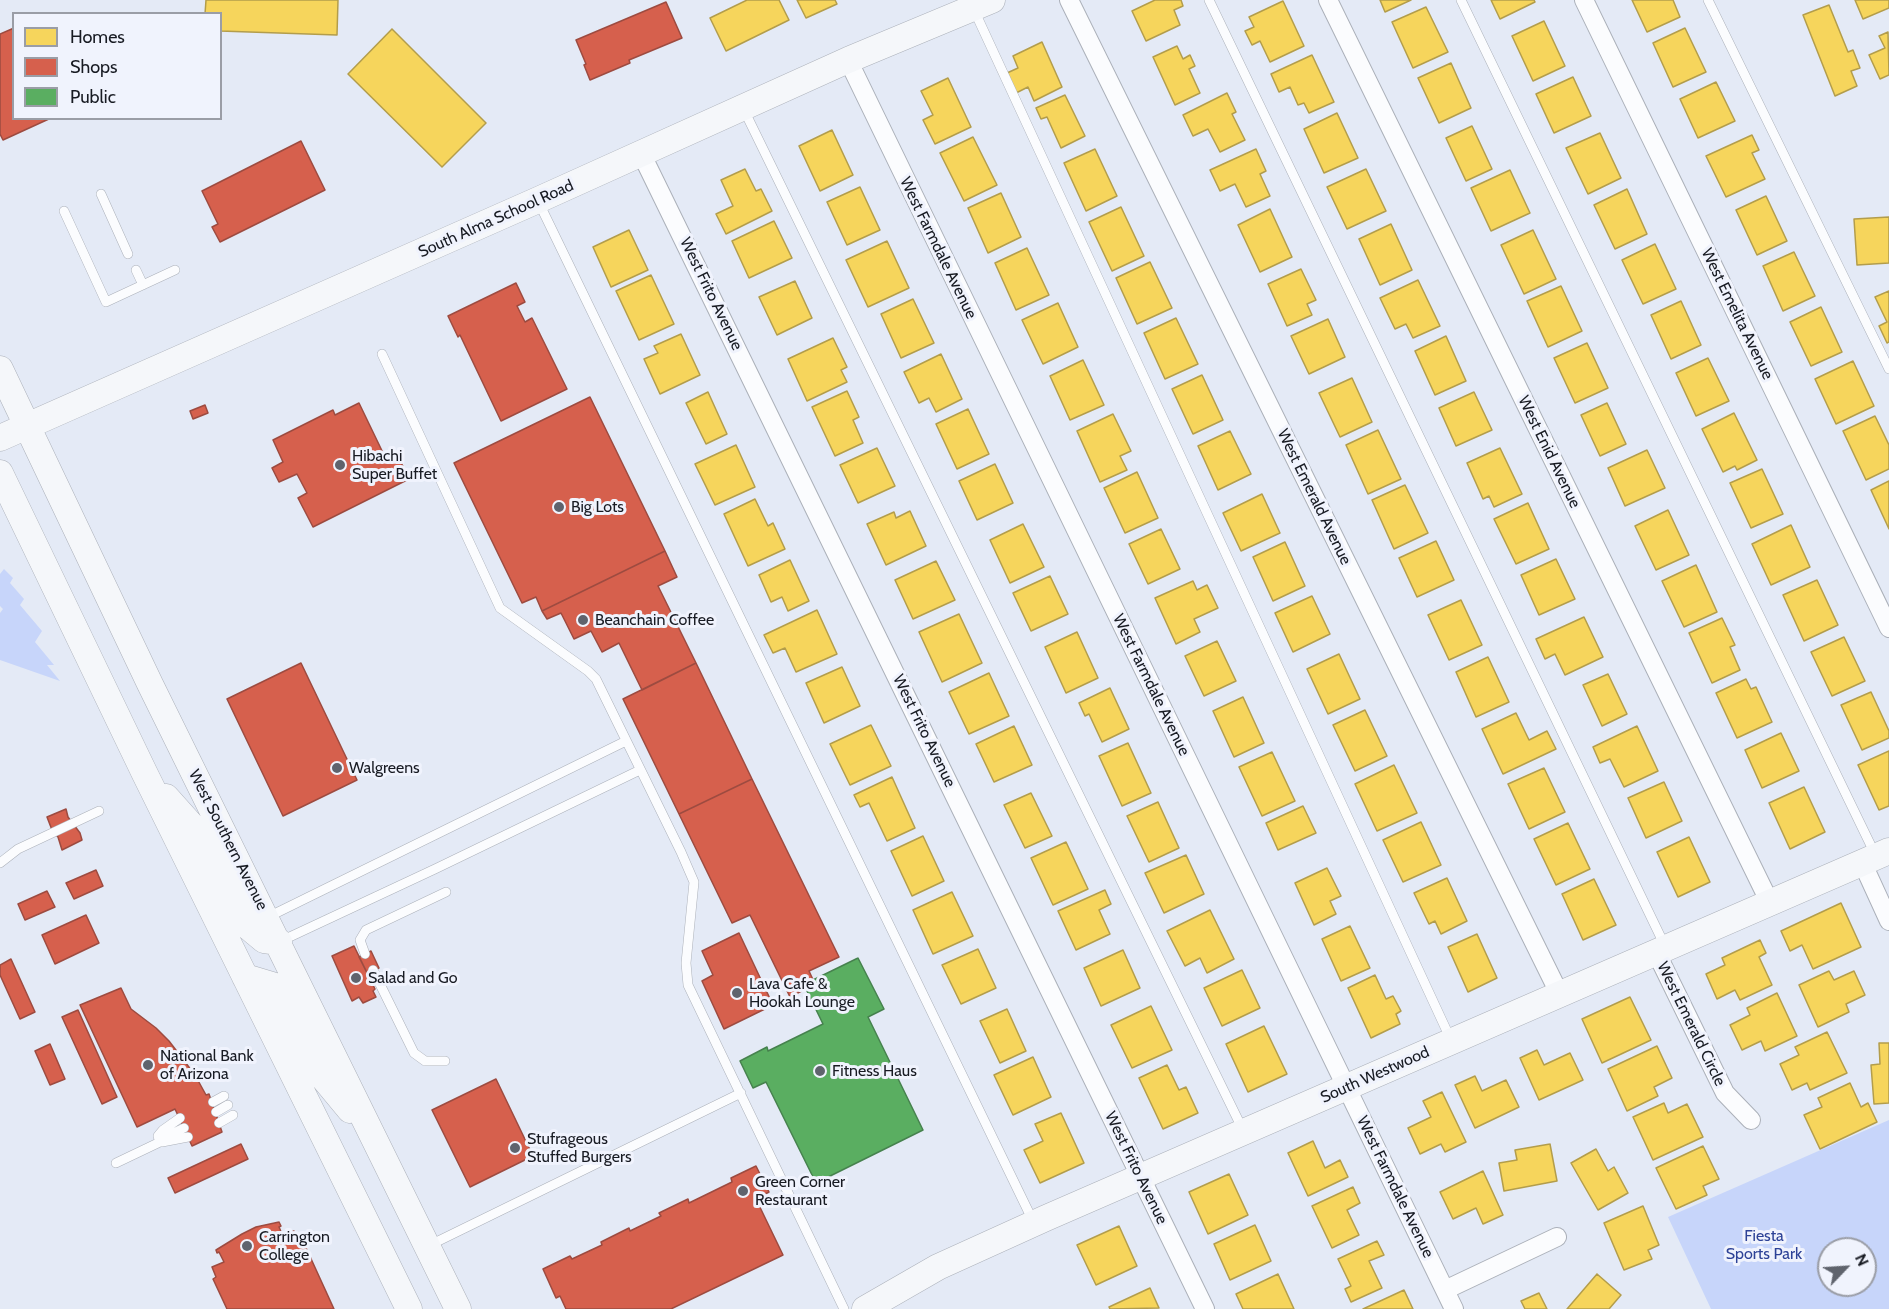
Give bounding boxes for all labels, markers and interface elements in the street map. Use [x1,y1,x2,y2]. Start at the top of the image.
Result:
legend [12,12,222,120]
text: Homes [70,26,125,48]
text: Shops [70,56,118,78]
text: Public [70,86,116,108]
street label: West Farmdale Avenue [895,174,981,322]
street label: South Alma School Road [415,176,577,262]
street label: West Frito Avenue [675,235,747,353]
street label: West Emelita Avenue [1697,245,1777,383]
street label: West Enid Avenue [1514,393,1584,511]
street label: West Emerald Avenue [1273,426,1355,568]
place label: Hibachi Super Buffet [352,446,437,484]
marker: Hibachi Super Buffet [333,458,347,472]
place label: Big Lots [571,497,624,517]
marker: Big Lots [552,500,566,514]
place label: Beanchain Coffee [595,610,714,630]
street label: West Farmdale Avenue [1108,611,1194,759]
marker: Beanchain Coffee [576,613,590,627]
street label: West Frito Avenue [888,672,960,790]
place label: Walgreens [349,758,420,778]
marker: Walgreens [330,761,344,775]
street label: West Southern Avenue [184,766,272,914]
street label: West Emerald Circle [1653,959,1729,1089]
place label: Salad and Go [368,968,458,988]
marker: Salad and Go [349,971,363,985]
place label: Lava Cafe & Hookah Lounge [749,974,855,1012]
marker: Lava Cafe & Hookah Lounge [730,986,744,1000]
street label: South Westwood [1318,1042,1432,1108]
place label: National Bank of Arizona [160,1046,254,1084]
marker: National Bank of Arizona [141,1058,155,1072]
place label: Fitness Haus [832,1061,917,1081]
marker: Fitness Haus [813,1064,827,1078]
street label: West Frito Avenue [1100,1109,1172,1227]
street label: West Farmdale Avenue [1352,1113,1438,1261]
place label: Stufrageous Stuffed Burgers [527,1129,632,1167]
marker: Stufrageous Stuffed Burgers [508,1141,522,1155]
place label: Green Corner Restaurant [755,1172,845,1210]
marker: Green Corner Restaurant [736,1184,750,1198]
park label: Fiesta Sports Park [1726,1226,1802,1264]
place label: Carrington College [259,1227,330,1265]
north arrow [1817,1237,1877,1297]
marker: Carrington College [240,1239,254,1253]
text: N [1851,1251,1873,1269]

